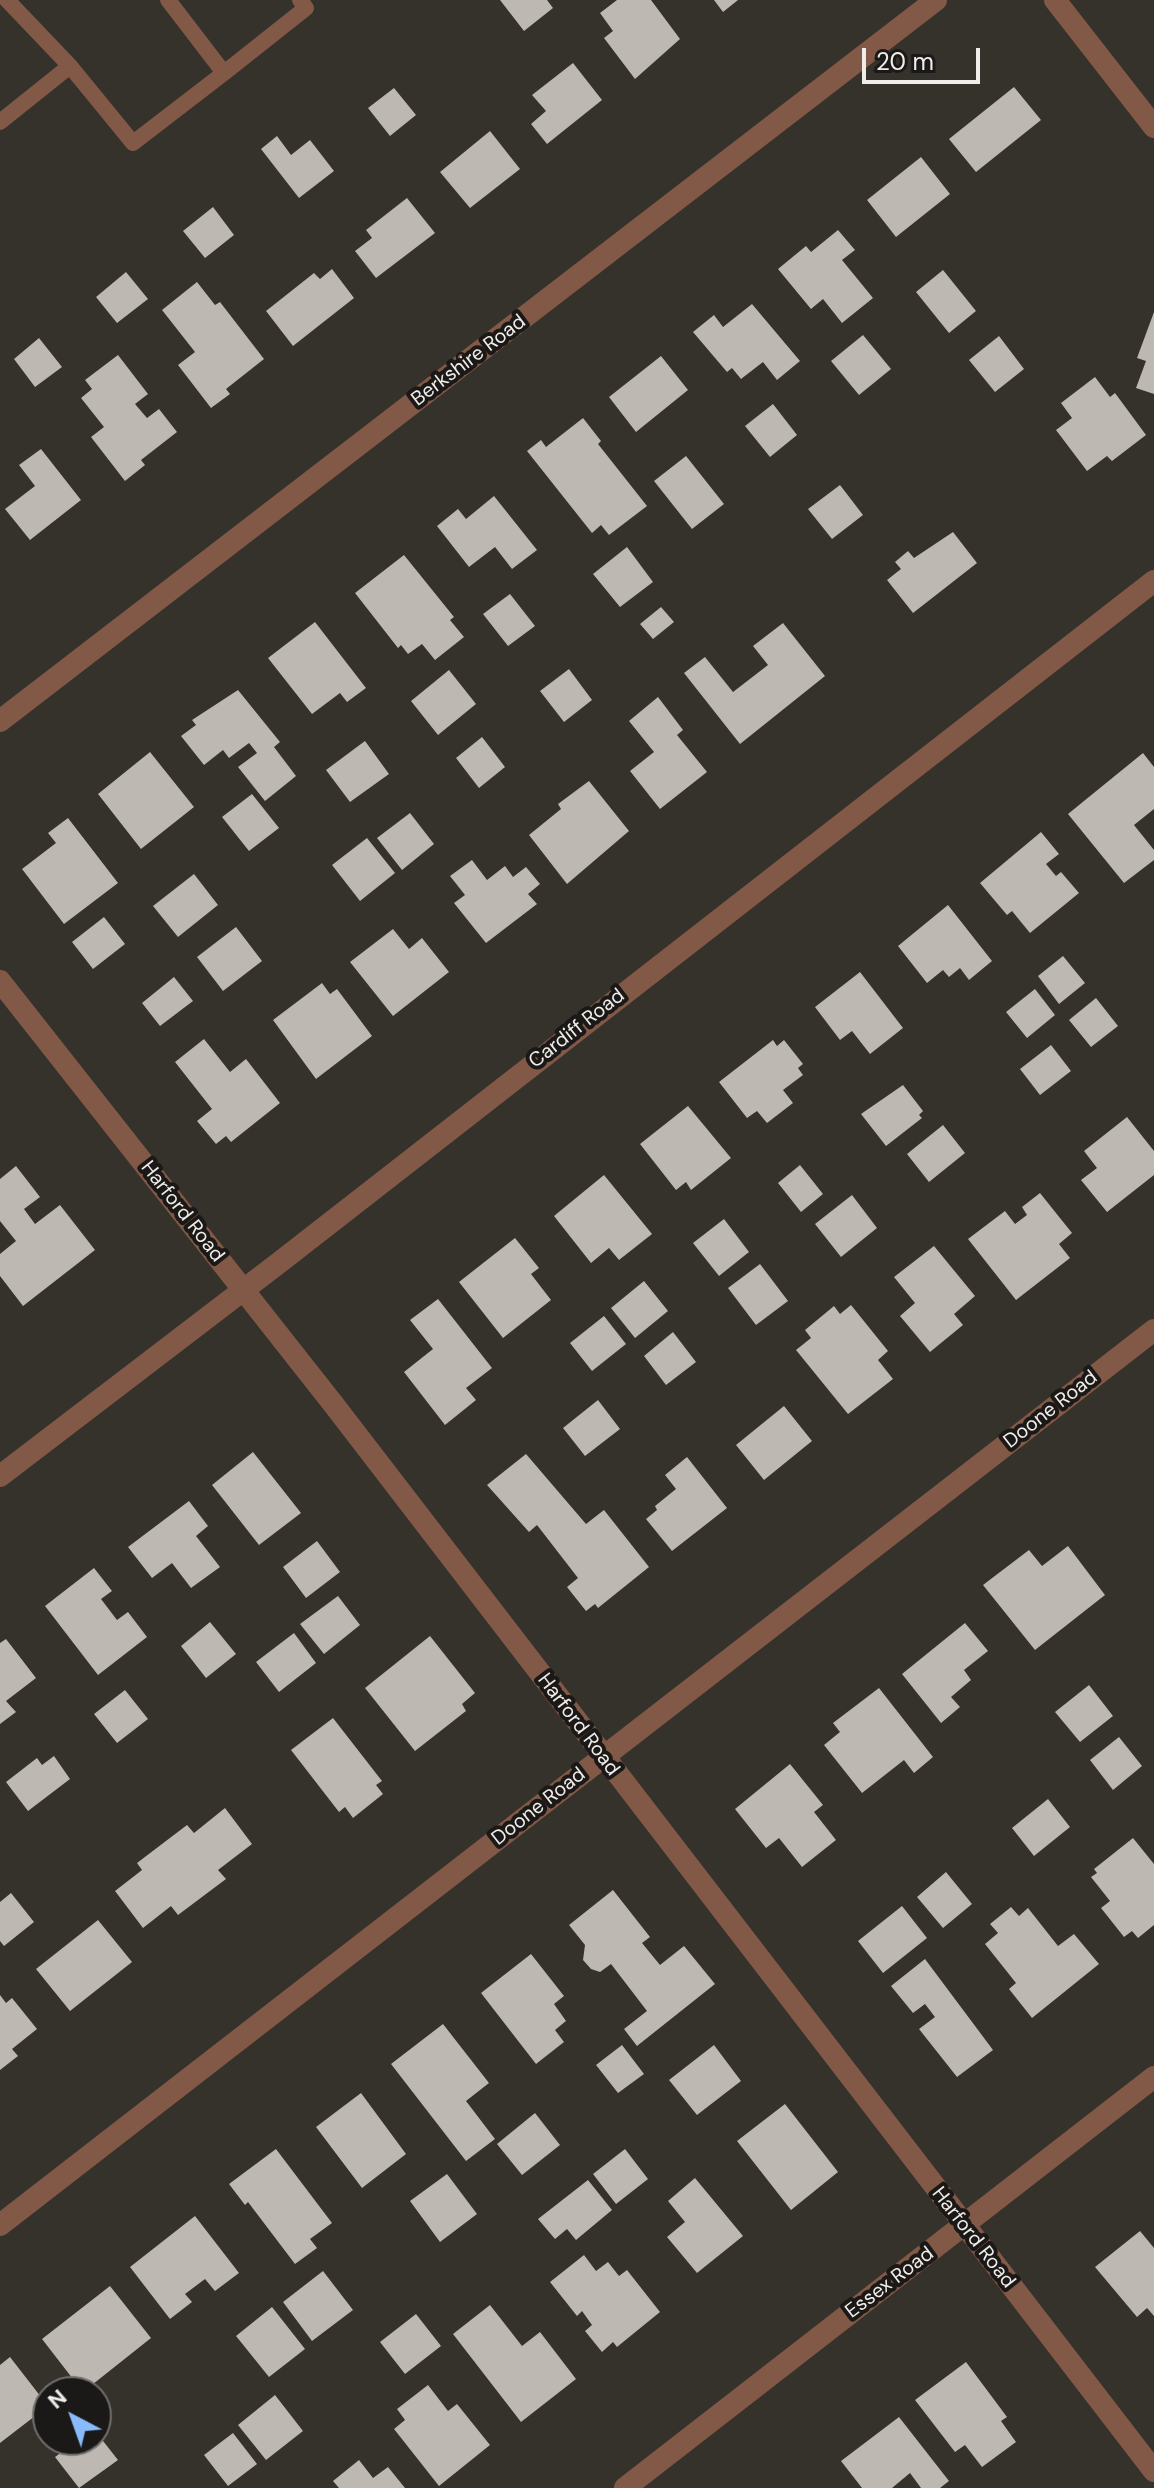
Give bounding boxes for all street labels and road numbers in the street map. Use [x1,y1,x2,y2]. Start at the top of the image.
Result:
street label: Berkshire Road [407,310,531,412]
street label: Cardiff Road [524,984,630,1074]
street label: Harford Road [135,1157,229,1267]
street label: Doone Road [999,1366,1103,1454]
street label: Harford Road [532,1669,624,1781]
street label: Doone Road [487,1763,591,1851]
street label: Harford Road [926,2183,1020,2293]
street label: Essex Road [841,2242,939,2324]

